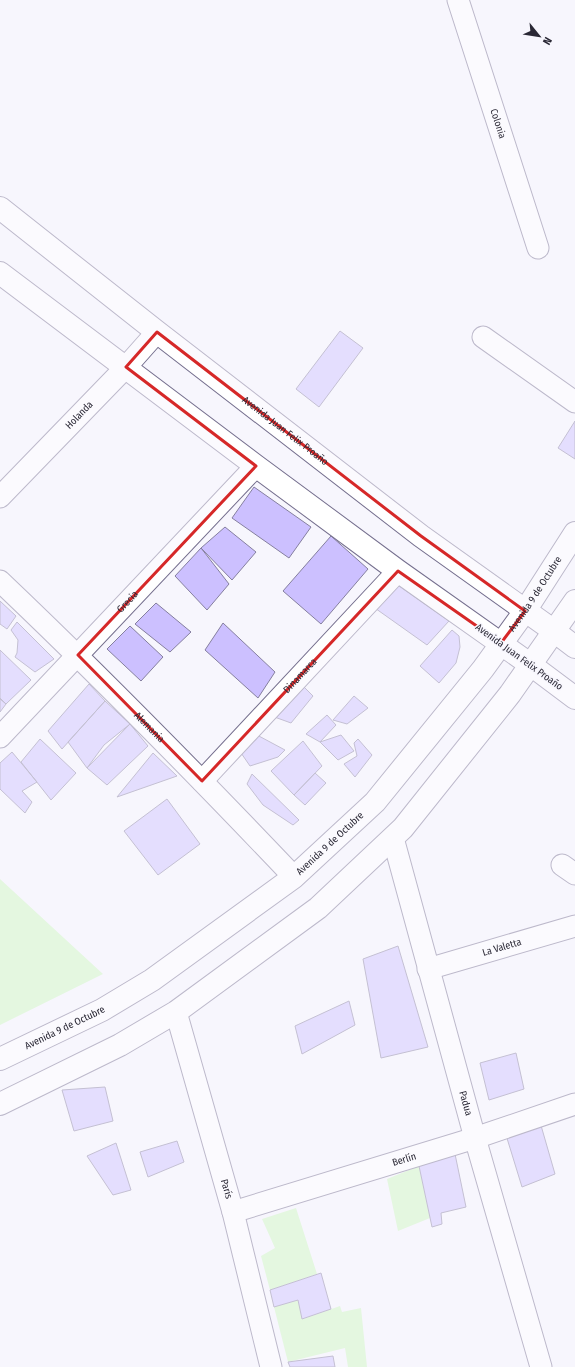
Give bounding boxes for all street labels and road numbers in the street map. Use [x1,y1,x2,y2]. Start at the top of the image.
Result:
street label: Colonia [487,107,508,140]
street label: Avenida Juan Felix Proaño [240,394,331,468]
street label: Holanda [63,399,96,432]
street label: Avenida 9 de Octubre [506,554,564,634]
street label: Grecia [115,588,141,615]
street label: Avenida Juan Felix Proaño [473,621,565,693]
street label: Dinamarca [281,656,320,696]
street label: Alemania [131,710,167,745]
street label: Avenida 9 de Octubre [294,809,366,878]
street label: La Valetta [481,936,523,959]
street label: Avenida 9 de Octubre [23,1003,107,1052]
street label: Padua [456,1090,475,1117]
street label: Berlín [391,1150,418,1169]
street label: París [218,1178,235,1200]

